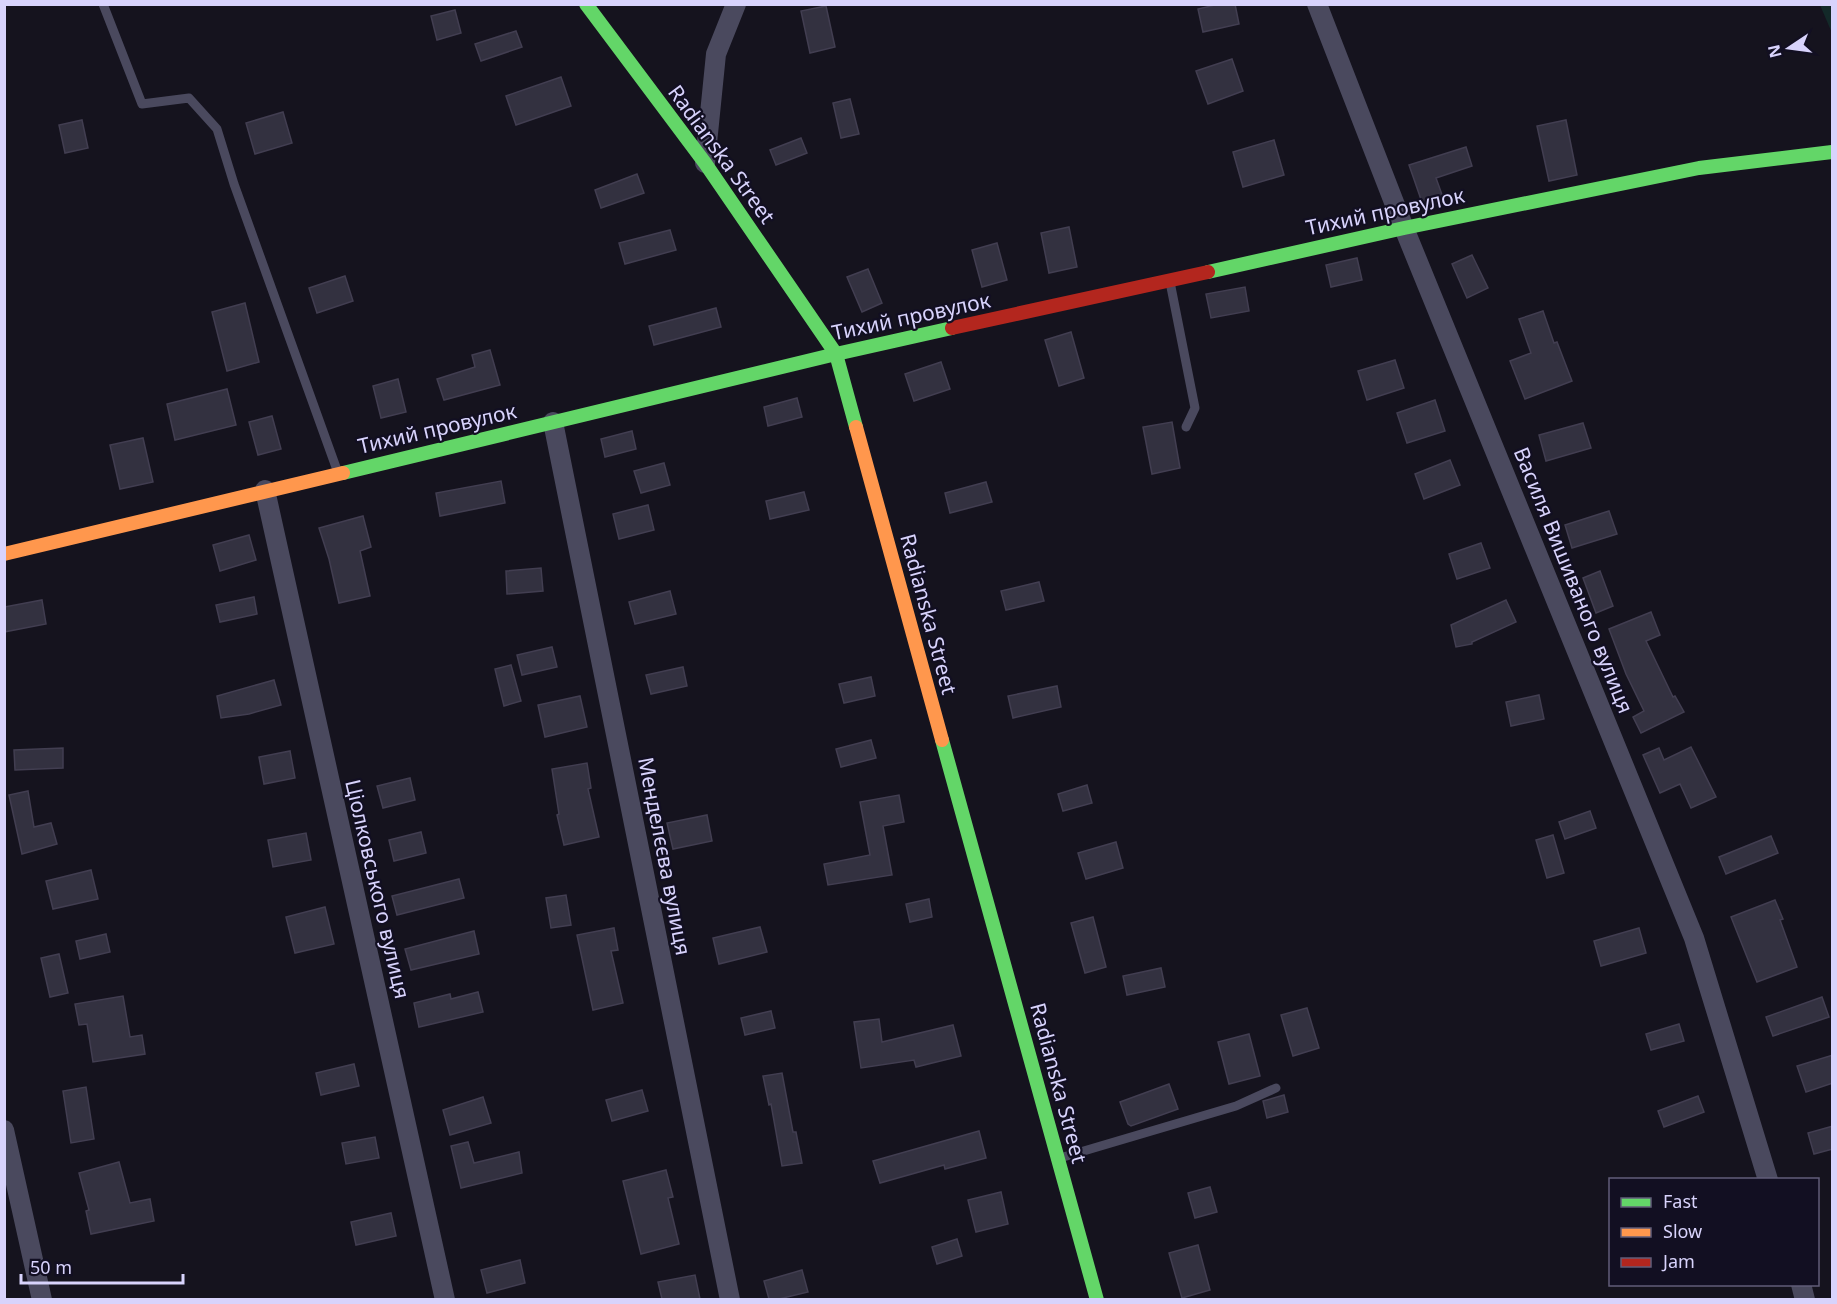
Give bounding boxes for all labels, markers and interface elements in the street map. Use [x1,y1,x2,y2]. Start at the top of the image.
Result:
north arrow [1759,18,1819,78]
text: N [1762,43,1787,60]
street label: Radianska Street [662,79,782,229]
street label: Тихий провулок [1303,181,1467,241]
street label: Тихий провулок [829,286,993,346]
street label: Тихий провулок [355,396,519,460]
street label: Василя Вишиваного вулиця [1508,443,1640,717]
street label: Radianska Street [894,531,964,698]
street label: Менделєєва вулиця [632,755,698,957]
street label: Ціолковського вулиця [339,777,417,1001]
street label: Radianska Street [1024,1000,1094,1167]
legend [1609,1178,1819,1286]
text: Fast [1663,1189,1698,1213]
text: Slow [1663,1219,1702,1243]
scale bar [21,1247,183,1285]
text: Jam [1661,1249,1695,1273]
text: 50 m [30,1255,72,1279]

